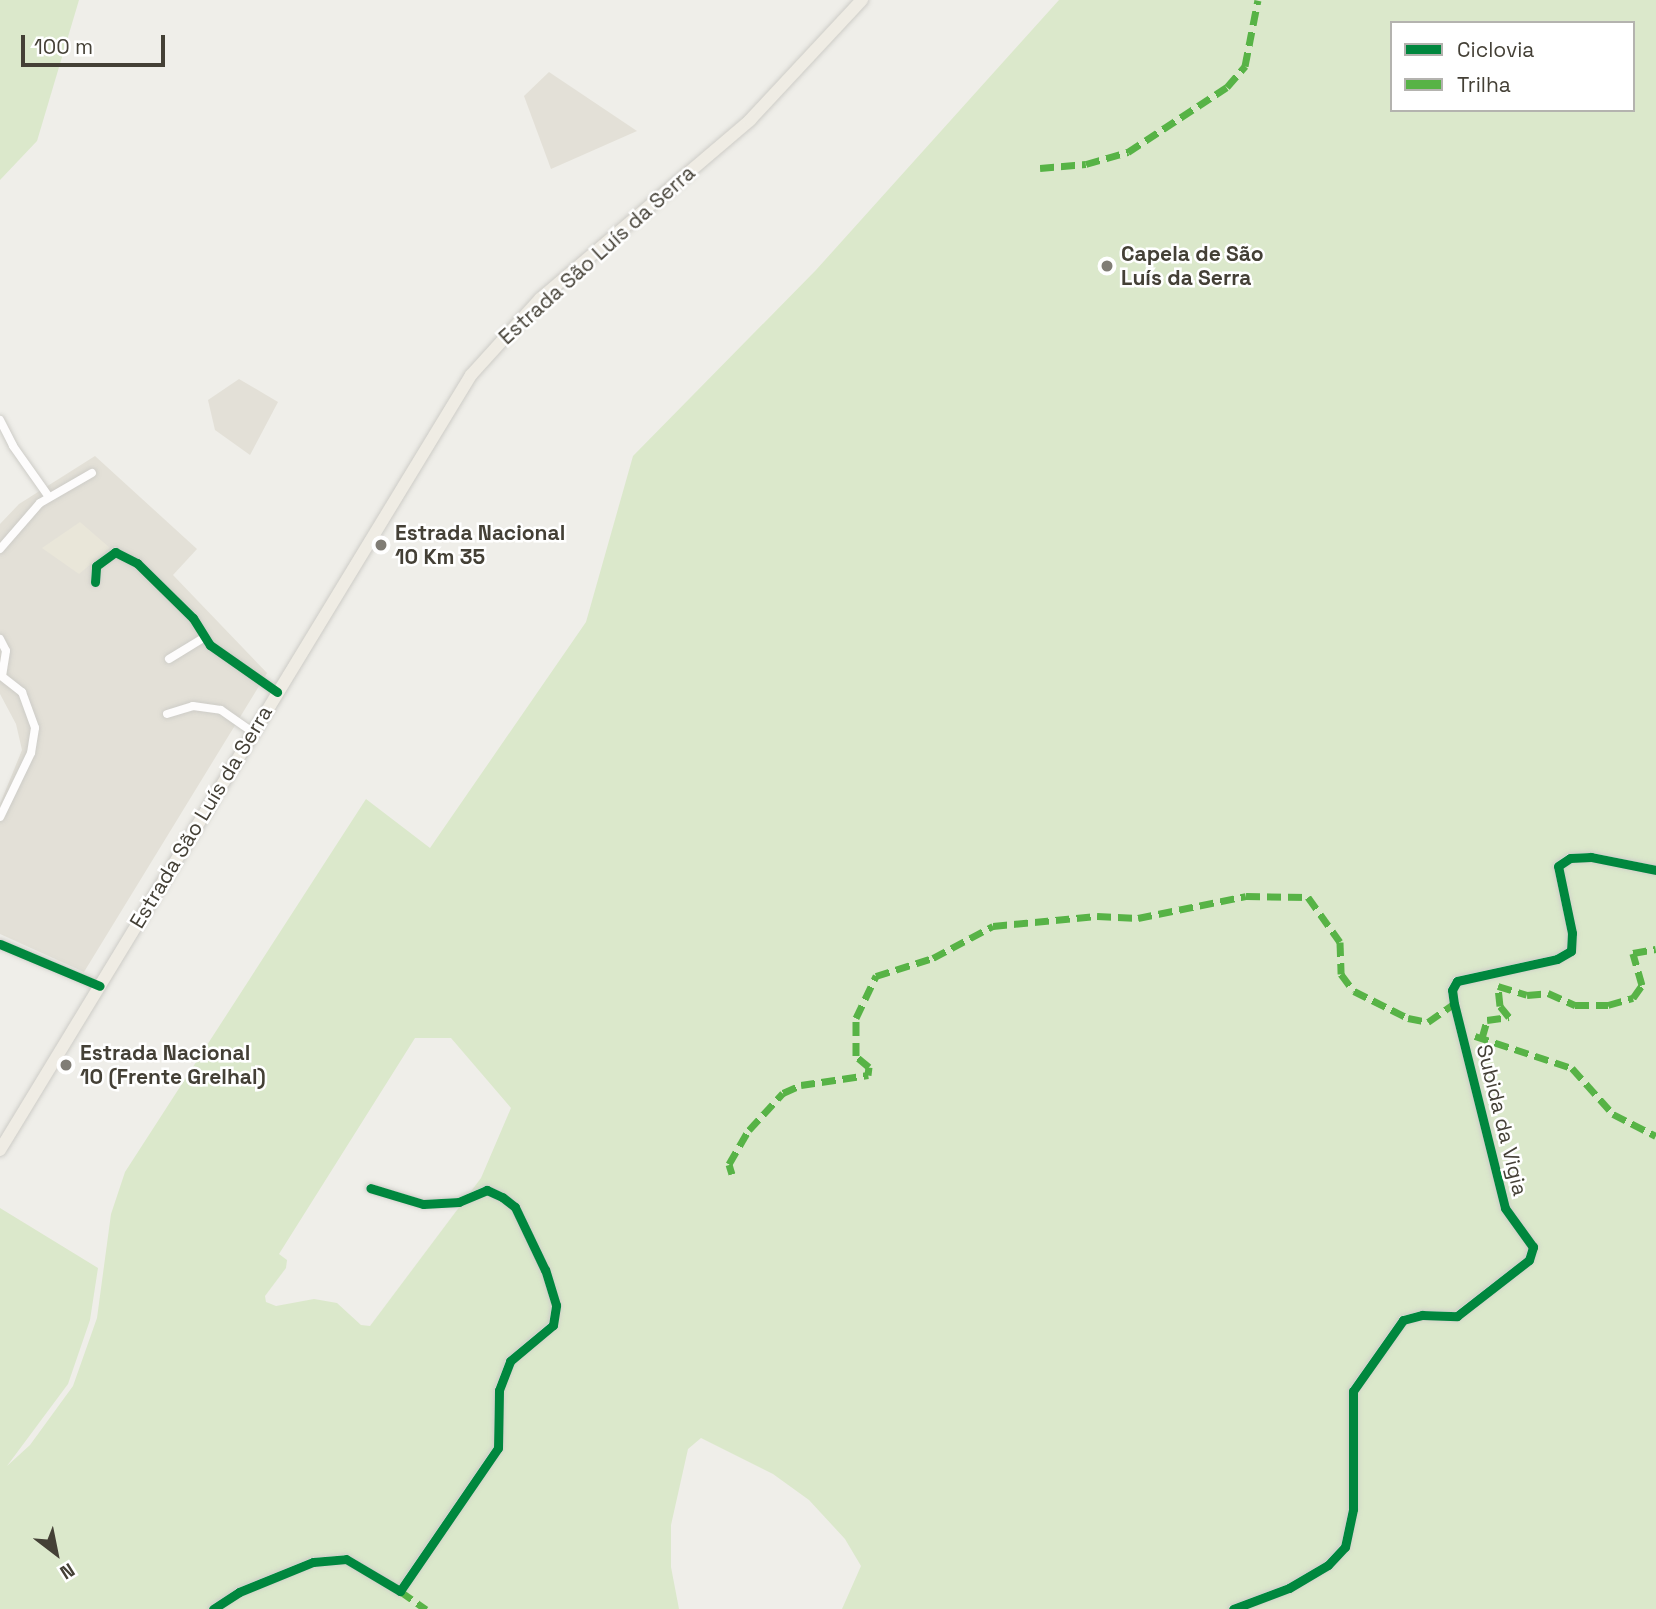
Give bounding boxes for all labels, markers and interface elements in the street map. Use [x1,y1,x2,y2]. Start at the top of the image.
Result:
scale bar [24,21,168,65]
legend [1390,21,1635,112]
text: 100 m [34,33,93,60]
text: Ciclovia [1457,36,1534,63]
text: Trilha [1457,71,1511,98]
street label: Estrada São Luís da Serra [494,160,700,350]
place label: Capela de São Luís da Serra [1121,241,1264,291]
marker: Capela de São Luís da Serra [1099,258,1115,274]
place label: Estrada Nacional 10 Km 35 [395,520,565,570]
marker: Estrada Nacional 10 Km 35 [373,537,389,553]
street label: Estrada São Luís da Serra [124,701,278,933]
place label: Estrada Nacional 10 (Frente Grelhal) [80,1040,266,1090]
street label: Subida da Vigia [1471,1042,1533,1198]
marker: Estrada Nacional 10 (Frente Grelhal) [58,1057,74,1073]
north arrow [21,1518,91,1588]
text: N [55,1557,79,1585]

